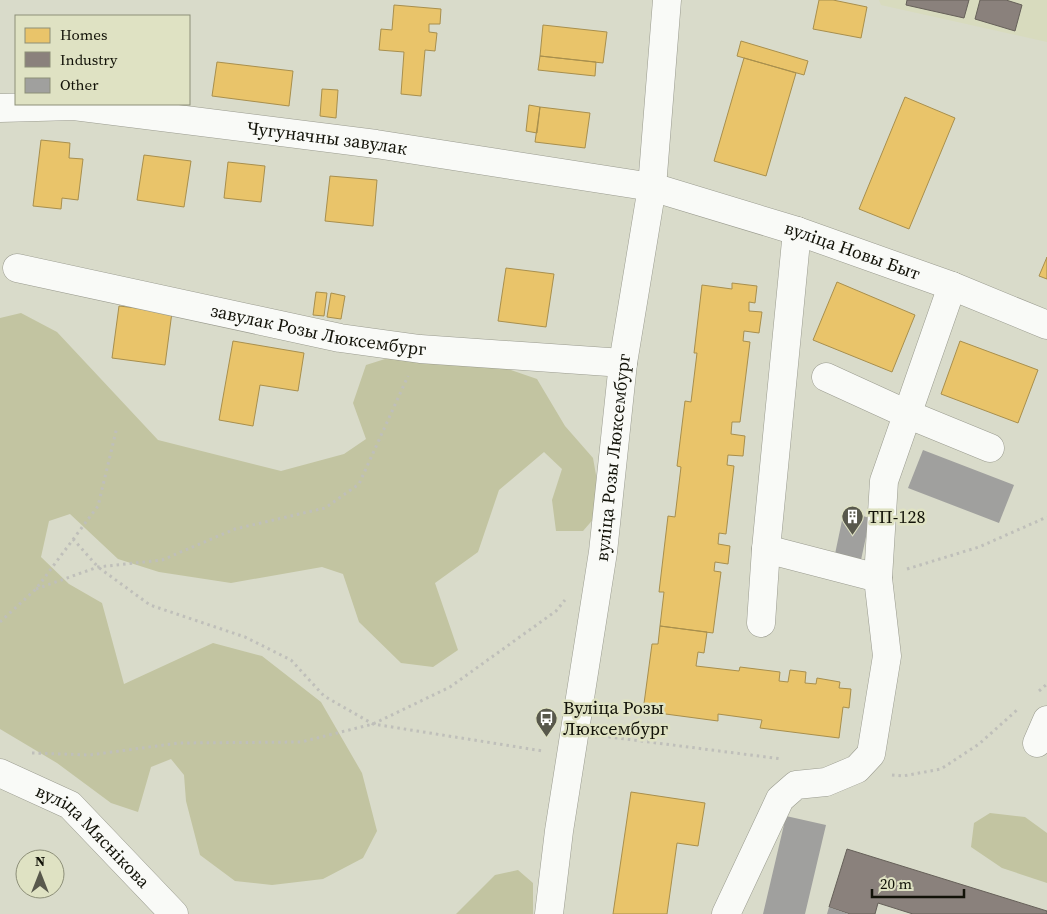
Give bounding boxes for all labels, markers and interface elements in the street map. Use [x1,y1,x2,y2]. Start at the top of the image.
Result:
legend [15,15,190,105]
text: Homes [60,24,107,45]
text: Industry [60,49,118,70]
text: Other [60,74,99,95]
street label: Чугуначны завулак [245,115,409,161]
street label: вуліца Новы Быт [781,215,924,286]
street label: завулак Розы Люксембург [209,297,427,361]
street label: вуліца Розы Люксембург [589,352,636,563]
place label: ТП-128 [868,504,925,529]
building icon: ТП-128 [840,505,864,536]
place label: Вуліца Розы Люксембург [563,695,668,741]
bus stop icon: Вуліца Розы Люксембург [535,706,559,737]
street label: вуліца Мяснікова [32,778,156,894]
north arrow [15,849,65,899]
text: N [35,851,45,871]
scale bar [872,866,964,898]
text: 20 m [880,873,912,894]

